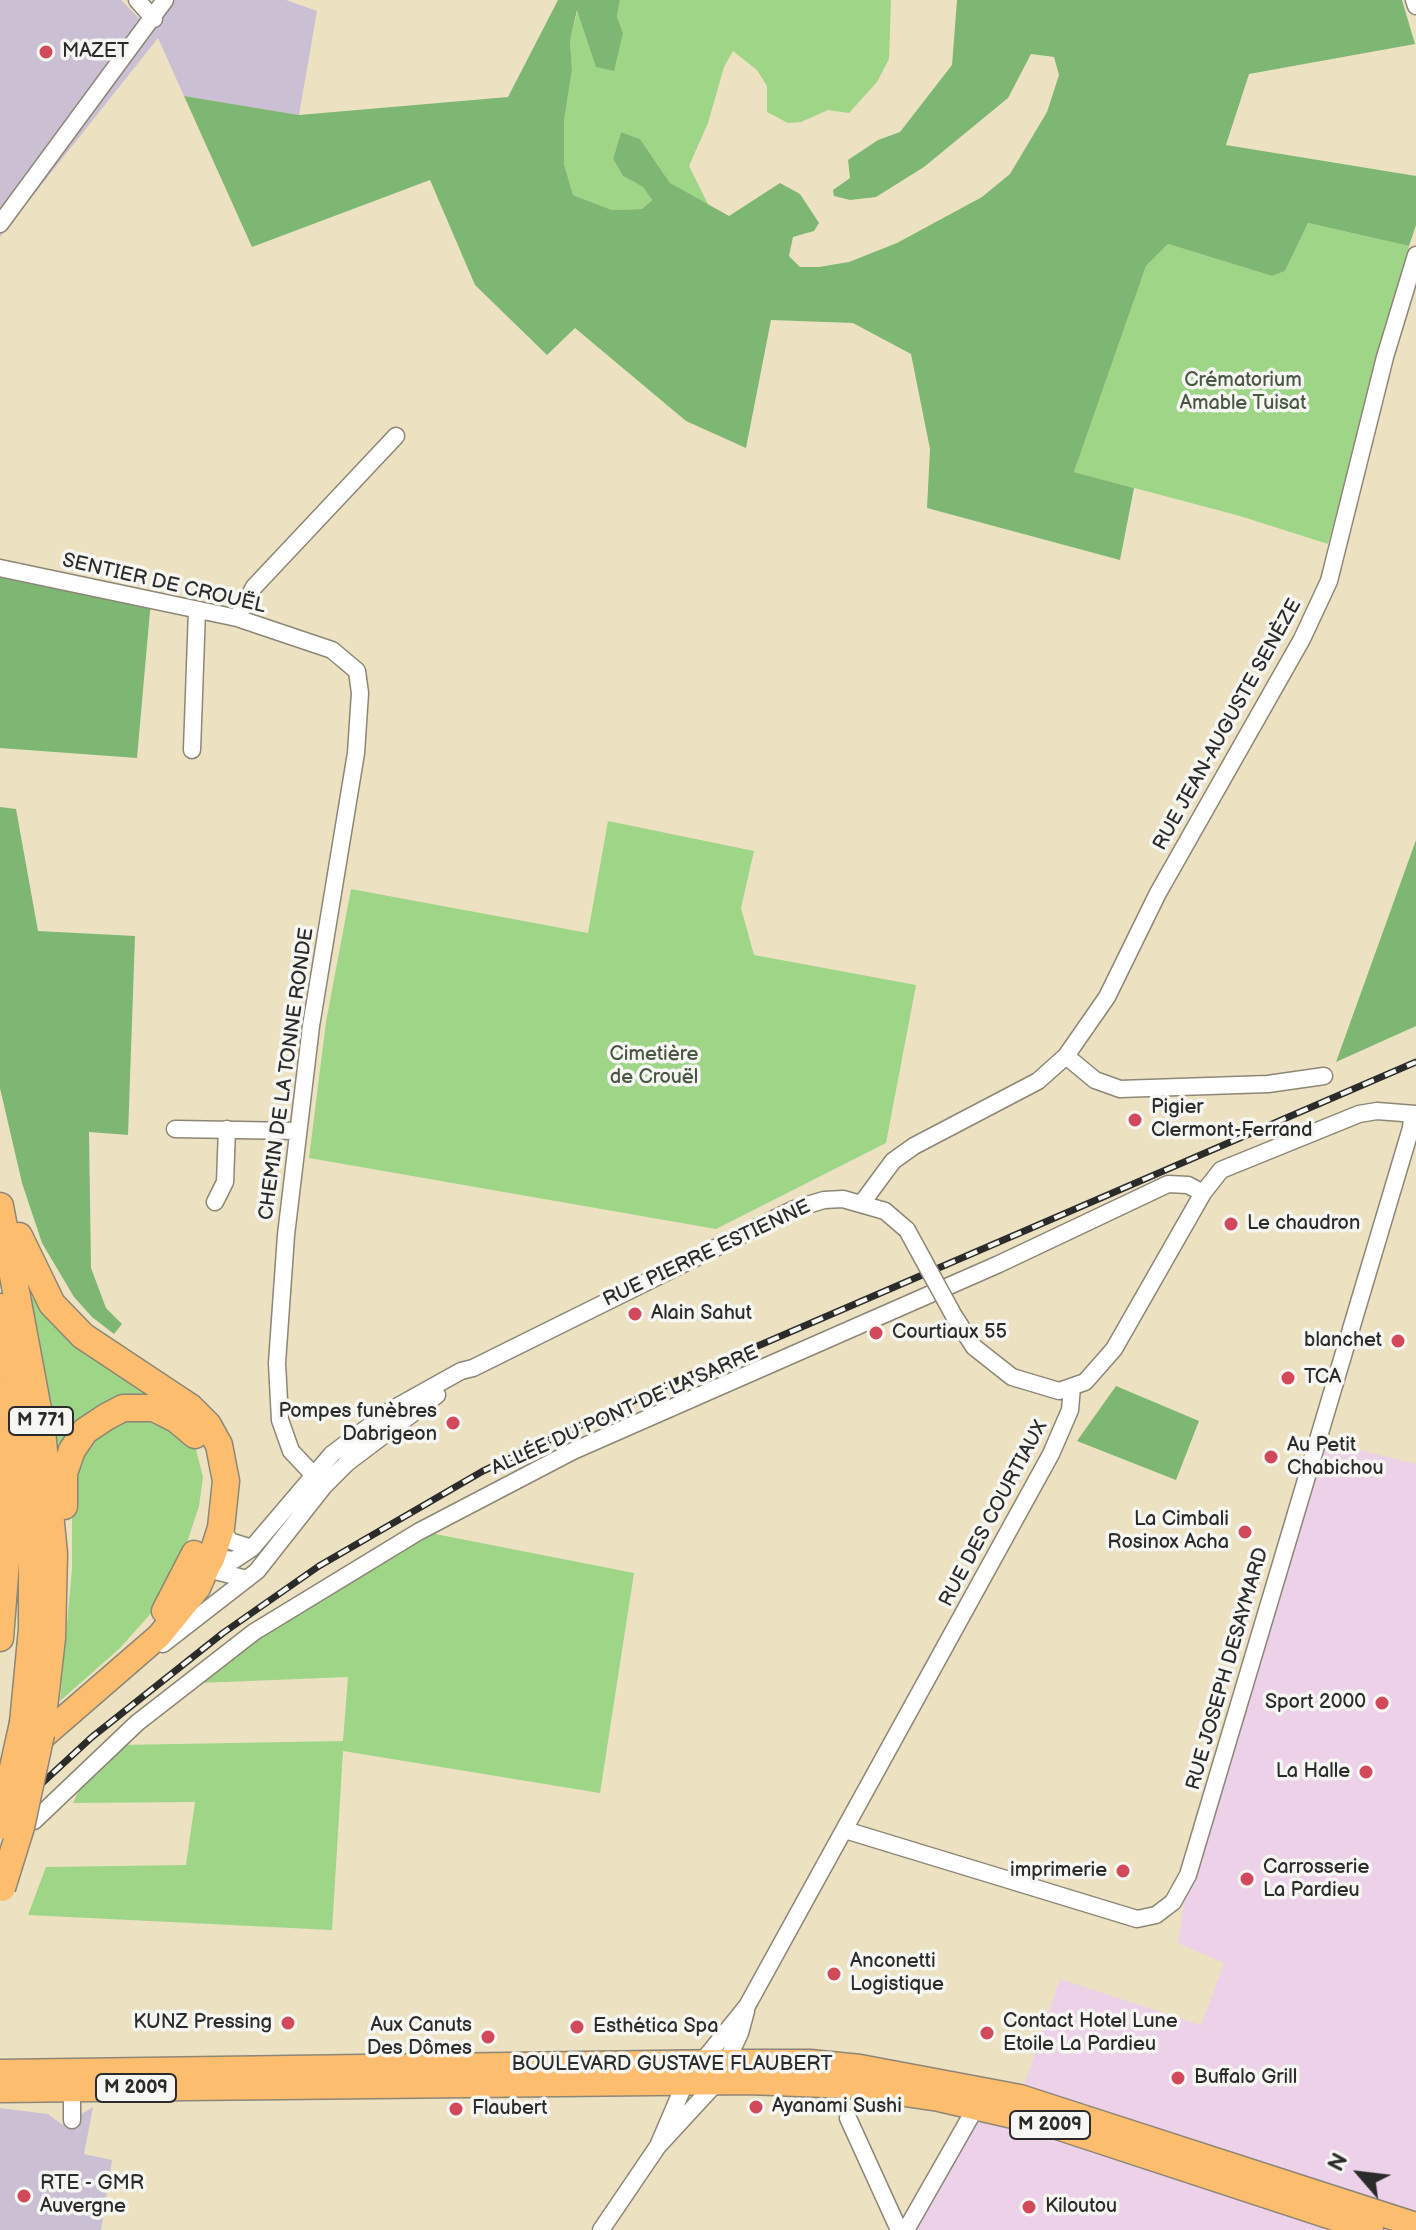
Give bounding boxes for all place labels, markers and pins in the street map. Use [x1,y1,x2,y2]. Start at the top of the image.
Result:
place label: MAZET [62,40,129,64]
marker: MAZET [37,43,55,61]
place label: Pigier Clermont-Ferrand [1151,1096,1313,1143]
marker: Pigier Clermont-Ferrand [1126,1111,1144,1129]
place label: Le chaudron [1247,1212,1360,1236]
marker: Le chaudron [1222,1215,1240,1233]
place label: Alain Sahut [651,1302,752,1326]
marker: Alain Sahut [626,1305,644,1323]
place label: Courtiaux 55 [892,1321,1007,1345]
marker: Courtiaux 55 [867,1324,885,1342]
place label: blanchet [1304,1329,1382,1353]
marker: blanchet [1389,1332,1407,1350]
place label: TCA [1304,1366,1341,1390]
marker: TCA [1279,1369,1297,1387]
place label: Pompes funèbres Dabrigeon [278,1400,437,1447]
marker: Pompes funèbres Dabrigeon [444,1414,462,1432]
place label: Au Petit Chabichou [1287,1434,1384,1481]
marker: Au Petit Chabichou [1262,1448,1280,1466]
place label: La Cimbali Rosinox Acha [1107,1508,1229,1555]
marker: La Cimbali Rosinox Acha [1236,1523,1254,1541]
place label: Sport 2000 [1265,1691,1366,1715]
marker: Sport 2000 [1373,1694,1391,1712]
place label: La Halle [1276,1760,1350,1784]
marker: La Halle [1357,1763,1375,1781]
place label: Carrosserie La Pardieu [1263,1856,1369,1903]
place label: imprimerie [1010,1859,1107,1883]
marker: imprimerie [1114,1862,1132,1880]
marker: Carrosserie La Pardieu [1238,1870,1256,1888]
place label: Anconetti Logistique [850,1950,944,1997]
marker: Anconetti Logistique [825,1965,843,1983]
place label: Contact Hotel Lune Etoile La Pardieu [1003,2010,1178,2057]
place label: KUNZ Pressing [133,2011,272,2035]
marker: KUNZ Pressing [279,2014,297,2032]
place label: Aux Canuts Des Dômes [367,2014,472,2061]
place label: Esthética Spa [593,2015,719,2039]
marker: Esthética Spa [568,2018,586,2036]
marker: Contact Hotel Lune Etoile La Pardieu [978,2024,996,2042]
marker: Aux Canuts Des Dômes [479,2028,497,2046]
place label: Buffalo Grill [1194,2066,1297,2090]
marker: Buffalo Grill [1169,2069,1187,2087]
place label: Ayanami Sushi [772,2095,902,2119]
place label: Flaubert [472,2097,547,2121]
marker: Ayanami Sushi [747,2098,765,2116]
marker: Flaubert [447,2100,465,2118]
place label: RTE - GMR Auvergne [40,2172,144,2219]
marker: RTE - GMR Auvergne [15,2187,33,2205]
place label: Kiloutou [1045,2195,1117,2219]
marker: Kiloutou [1020,2198,1038,2216]

